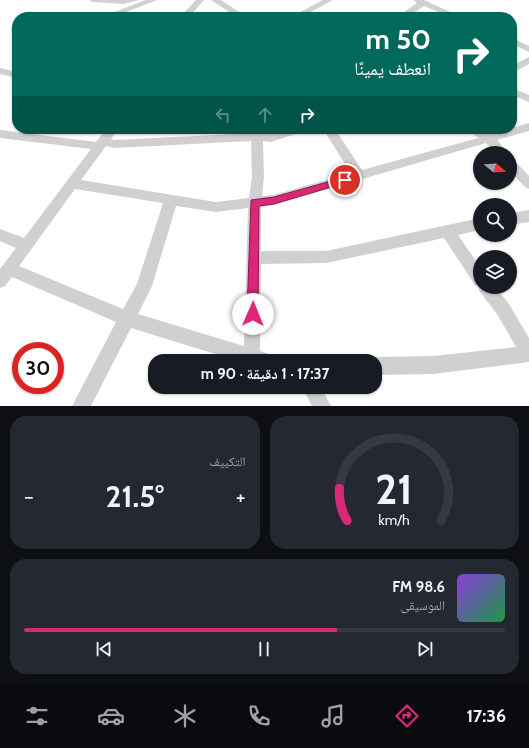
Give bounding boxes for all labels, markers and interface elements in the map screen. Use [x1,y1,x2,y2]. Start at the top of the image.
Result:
text: 50 m [366,22,431,56]
icon: right [445,28,497,80]
text: انعطف يمينًا [354,58,431,80]
icon: left [212,104,234,126]
icon: ahead [254,104,276,126]
icon: right [296,104,318,126]
north arrow [473,146,517,190]
map controls [473,146,517,294]
pin [328,163,362,197]
icon: arrive [334,169,356,191]
button: search [473,198,517,242]
button: layers [473,250,517,294]
position arrow [232,293,274,335]
speed limit sign: 30 [12,342,64,394]
text: 17:37 · 1 دقيقة · 90 m [201,365,329,383]
text: التكييف [209,453,246,469]
text: 21 [376,463,413,513]
text: 21.5° [106,478,164,515]
text: − [24,483,34,510]
text: + [236,483,245,510]
text: km/h [379,510,410,528]
text: 98.6 FM [392,578,445,596]
text: الموسيقى [401,597,445,613]
icon: previous [93,638,115,660]
icon: pause [253,638,275,660]
icon: next [414,638,436,660]
icon: filters [23,702,51,730]
icon: car [97,702,125,730]
icon: climate [171,702,199,730]
icon: phone [245,702,273,730]
icon: music [319,702,347,730]
icon: directions [393,702,421,730]
text: 17:36 [466,705,506,727]

